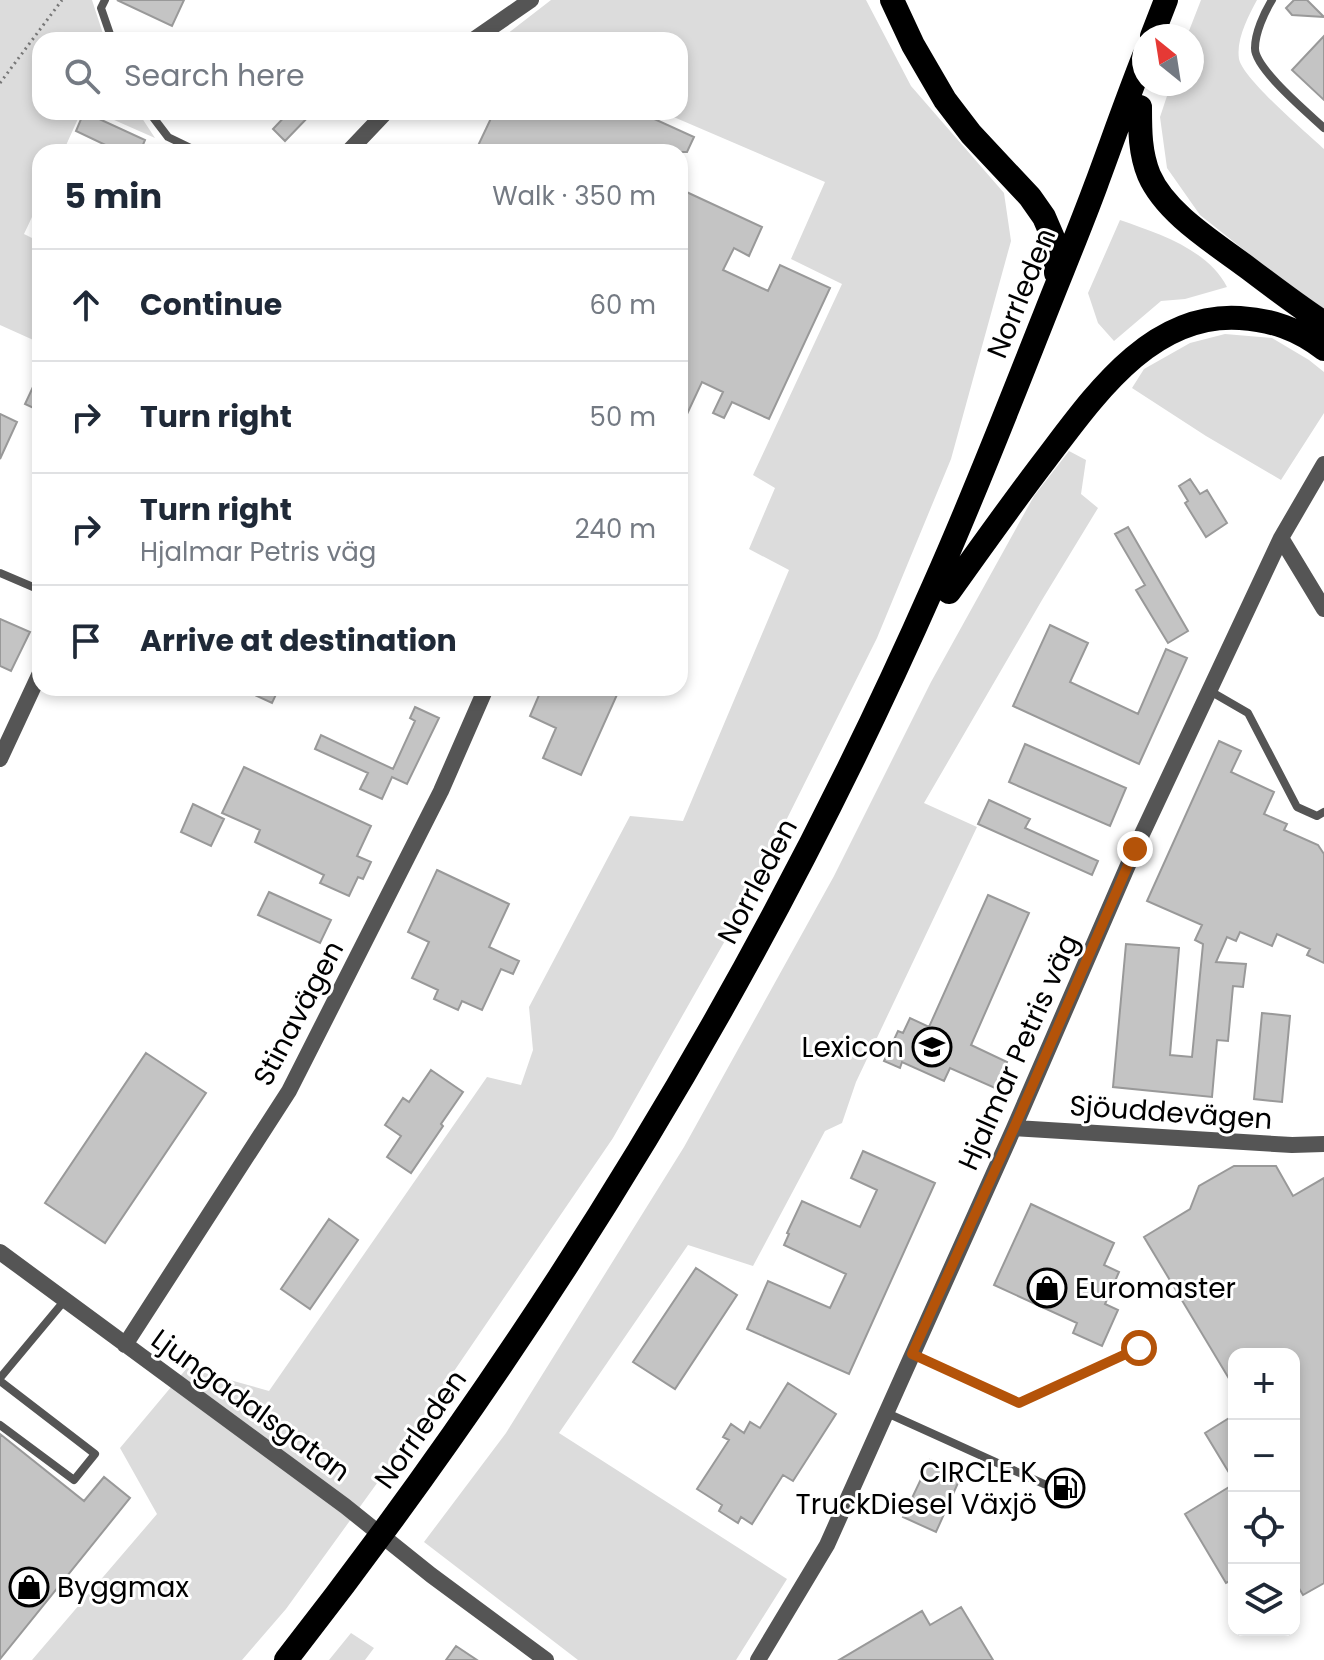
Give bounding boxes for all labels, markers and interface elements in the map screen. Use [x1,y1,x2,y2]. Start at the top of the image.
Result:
north arrow [1132,24,1204,96]
search box [32,32,688,120]
icon: search [60,54,104,98]
text: Search here [124,54,305,97]
text: 5 min [64,172,162,220]
text: Walk · 350 m [492,178,656,214]
street label: Norrleden [978,222,1065,364]
icon: ahead [64,283,108,327]
text: Continue [140,283,282,326]
text: 60 m [589,287,656,323]
icon: right [64,395,108,439]
text: Turn right [140,395,292,438]
text: 50 m [590,399,656,435]
text: Turn right [140,488,292,531]
icon: right [64,507,108,551]
text: 240 m [575,511,656,547]
text: Hjalmar Petris väg [140,534,376,570]
icon: arrive [64,619,108,663]
text: Arrive at destination [140,619,457,662]
street label: Norrleden [708,812,807,951]
route end [1117,831,1153,867]
street label: Hjalmar Petris väg [949,928,1088,1176]
street label: Stinavägen [244,934,353,1093]
school or university icon: Lexicon [911,1026,953,1068]
place label: Lexicon [801,1028,904,1067]
street label: Sjöuddevägen [1068,1086,1274,1139]
shop icon: Euromaster [1026,1267,1068,1309]
place label: Euromaster [1075,1269,1236,1308]
street label: Ljungadalsgatan [143,1320,358,1491]
route start [1121,1330,1157,1366]
map controls [1228,1348,1300,1636]
button: + [1228,1348,1300,1420]
street label: Norrleden [365,1362,476,1497]
button: − [1228,1420,1300,1492]
place label: CIRCLE K TruckDiesel Växjö [796,1453,1037,1524]
fuel station icon: CIRCLE K TruckDiesel Växjö [1044,1467,1086,1509]
button: locate [1228,1492,1300,1564]
button: layers [1228,1564,1300,1636]
shop icon: Byggmax [8,1566,50,1608]
place label: Byggmax [57,1568,190,1607]

